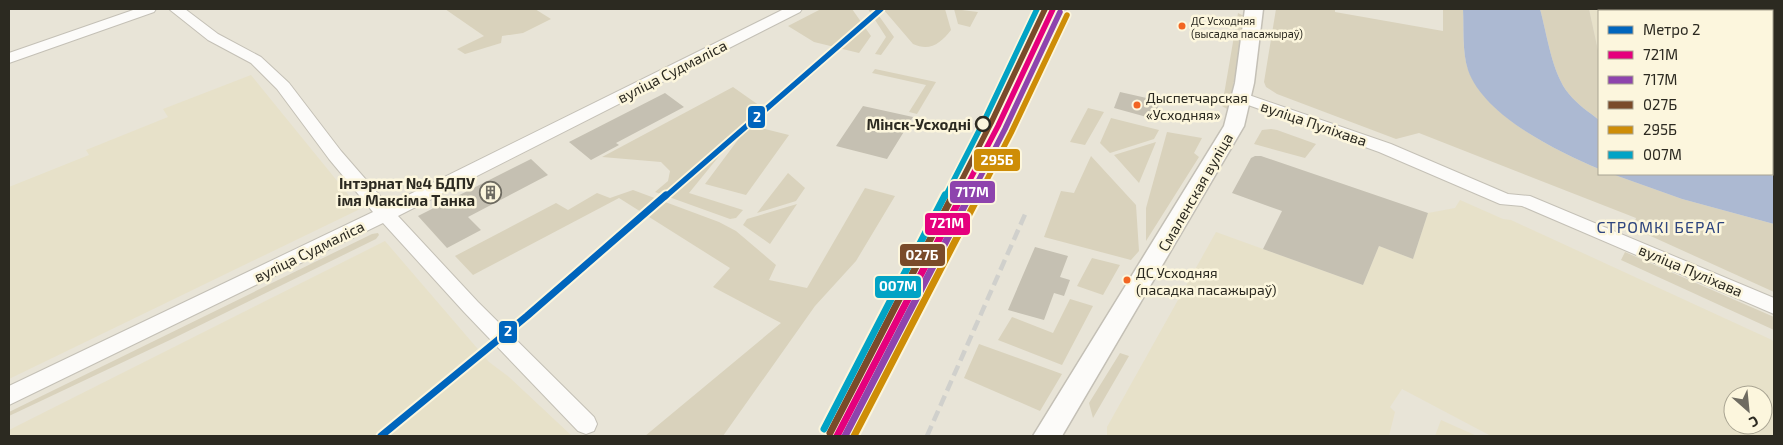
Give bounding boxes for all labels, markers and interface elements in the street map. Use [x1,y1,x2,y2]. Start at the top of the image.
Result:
legend [1598,10,1773,175]
place label: ДС Усходняя (высадка пасажыраў) [1191,14,1303,41]
text: Метро 2 [1643,20,1700,38]
marker: ДС Усходняя (высадка пасажыраў) [1177,21,1187,31]
street label: вуліца Судмаліса [614,36,730,107]
text: 721М [1643,45,1678,63]
text: 717М [1643,70,1678,88]
place label: Дыспетчарская «Усходняя» [1146,89,1248,123]
text: 027Б [1643,95,1677,113]
street label: вуліца Пуліхава [1258,96,1369,151]
marker: Дыспетчарская «Усходняя» [1132,100,1142,110]
line badge: 2 [747,105,766,129]
text: 2 [753,108,761,125]
place label: Мінск-Усходні [866,115,971,133]
marker: Мінск-Усходні [975,116,991,132]
text: 295Б [1643,120,1677,138]
street label: Смаленская вуліца [1154,130,1237,255]
text: 007М [1643,145,1682,163]
line badge: 295Б [973,148,1021,172]
text: 295Б [981,151,1014,168]
place label: Інтэрнат №4 БДПУ імя Максіма Танка [337,174,475,209]
building icon: Інтэрнат №4 БДПУ імя Максіма Танка [479,180,503,204]
line badge: 717М [949,180,996,204]
text: 717М [955,183,989,200]
line badge: 721М [924,212,971,236]
text: 721М [930,214,964,231]
street label: вуліца Судмаліса [251,217,367,286]
district label: СТРОМКІ БЕРАГ [1596,217,1726,236]
street label: вуліца Пуліхава [1636,240,1746,301]
line badge: 027Б [899,243,946,267]
text: 027Б [905,246,939,263]
place label: ДС Усходняя (пасадка пасажыраў) [1136,264,1277,298]
line badge: 007М [874,275,922,299]
marker: ДС Усходняя (пасадка пасажыраў) [1122,275,1132,285]
text: 007М [879,277,917,294]
line badge: 2 [498,320,518,344]
text: 2 [504,322,512,339]
north arrow [1723,385,1773,435]
text: С [1747,413,1762,431]

